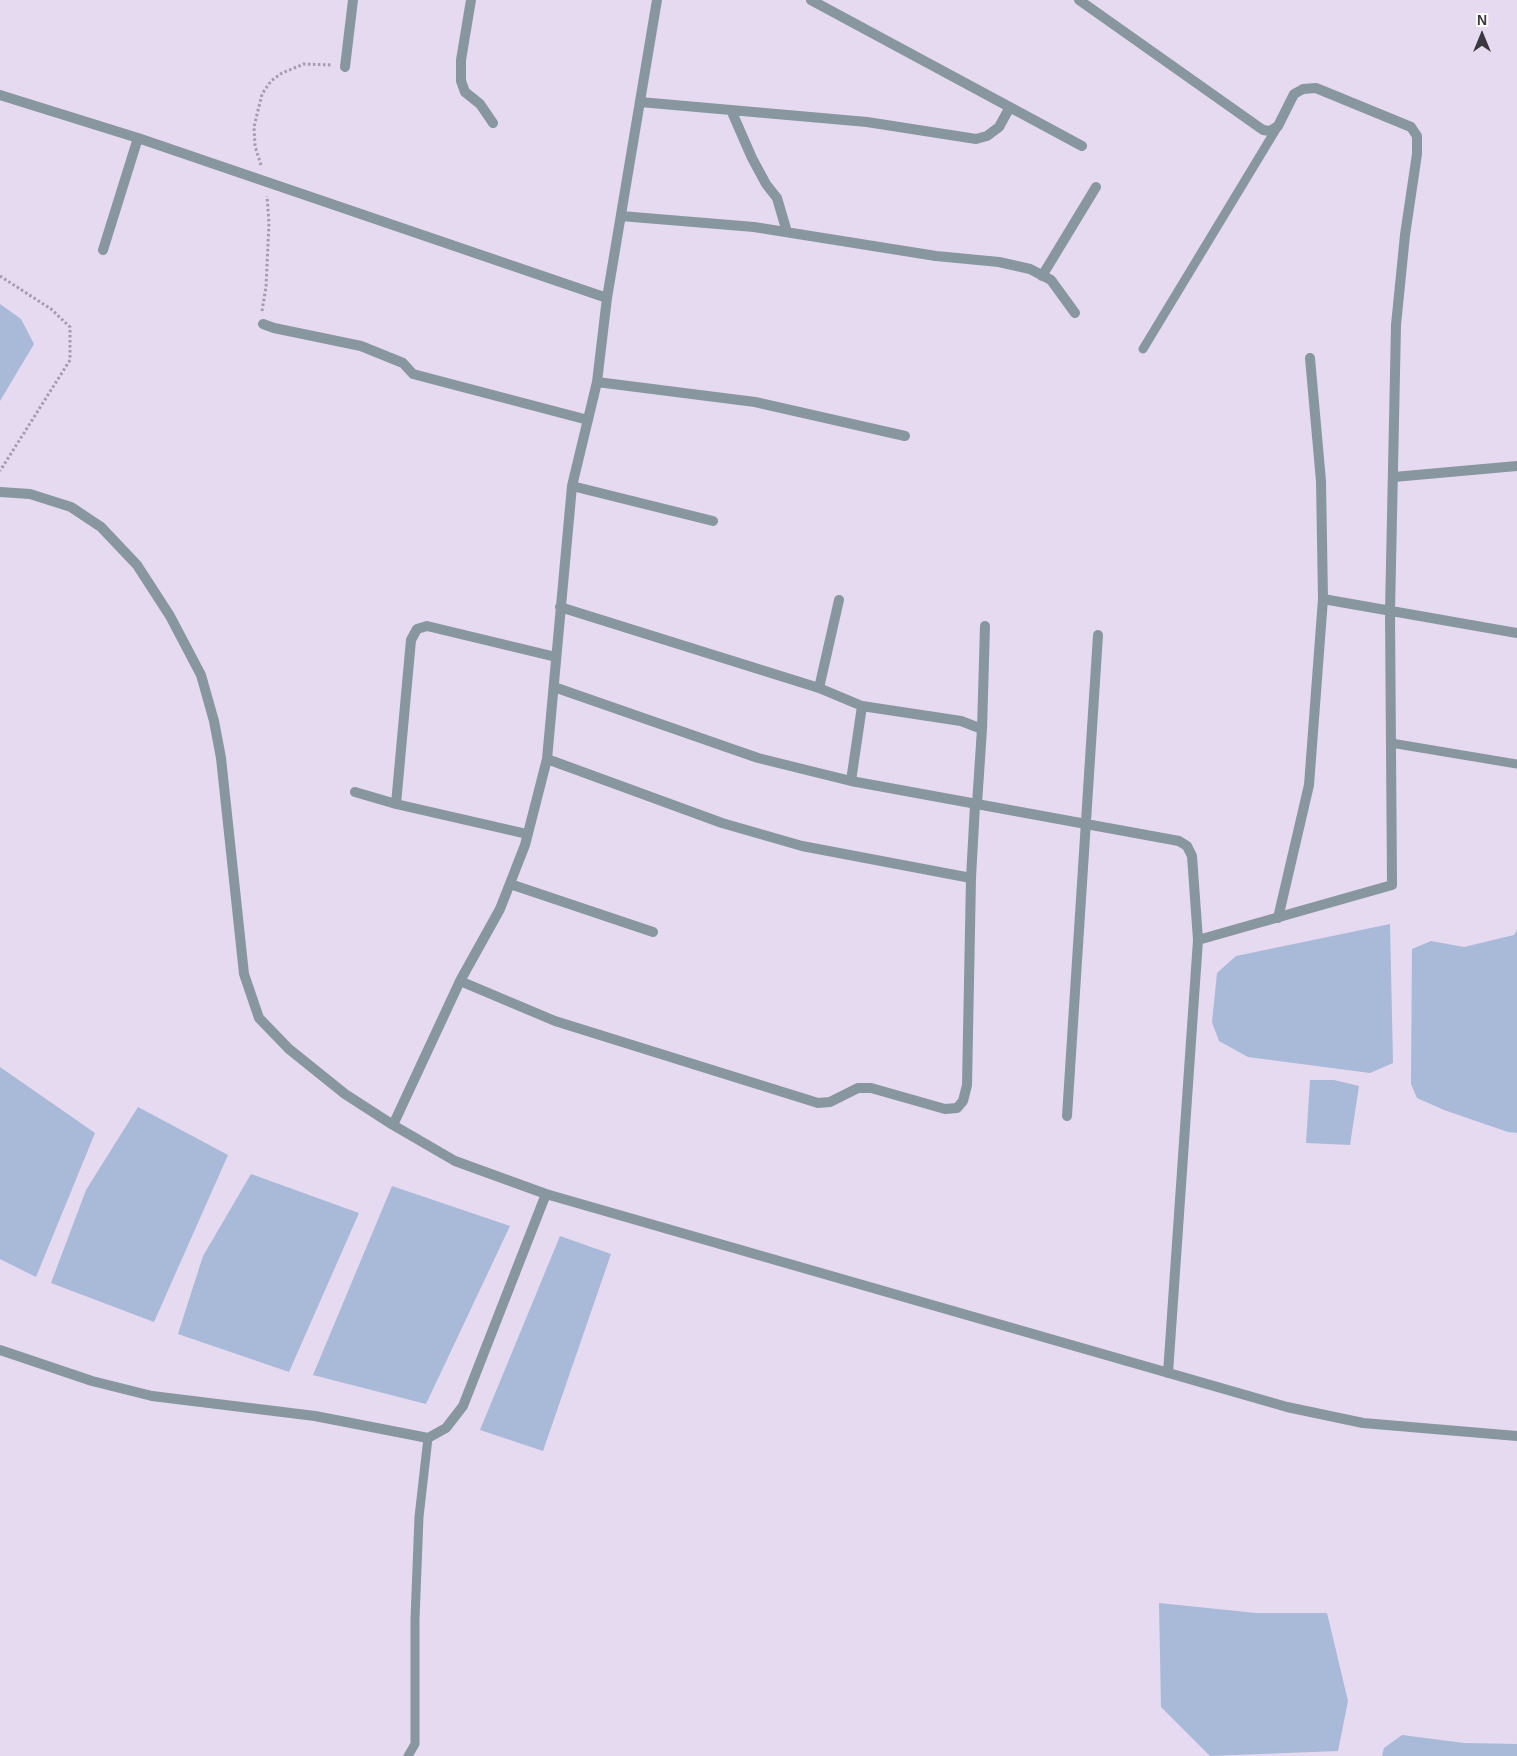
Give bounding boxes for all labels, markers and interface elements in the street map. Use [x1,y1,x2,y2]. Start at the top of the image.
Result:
north arrow [1457,10,1507,60]
text: N [1477,12,1487,28]

